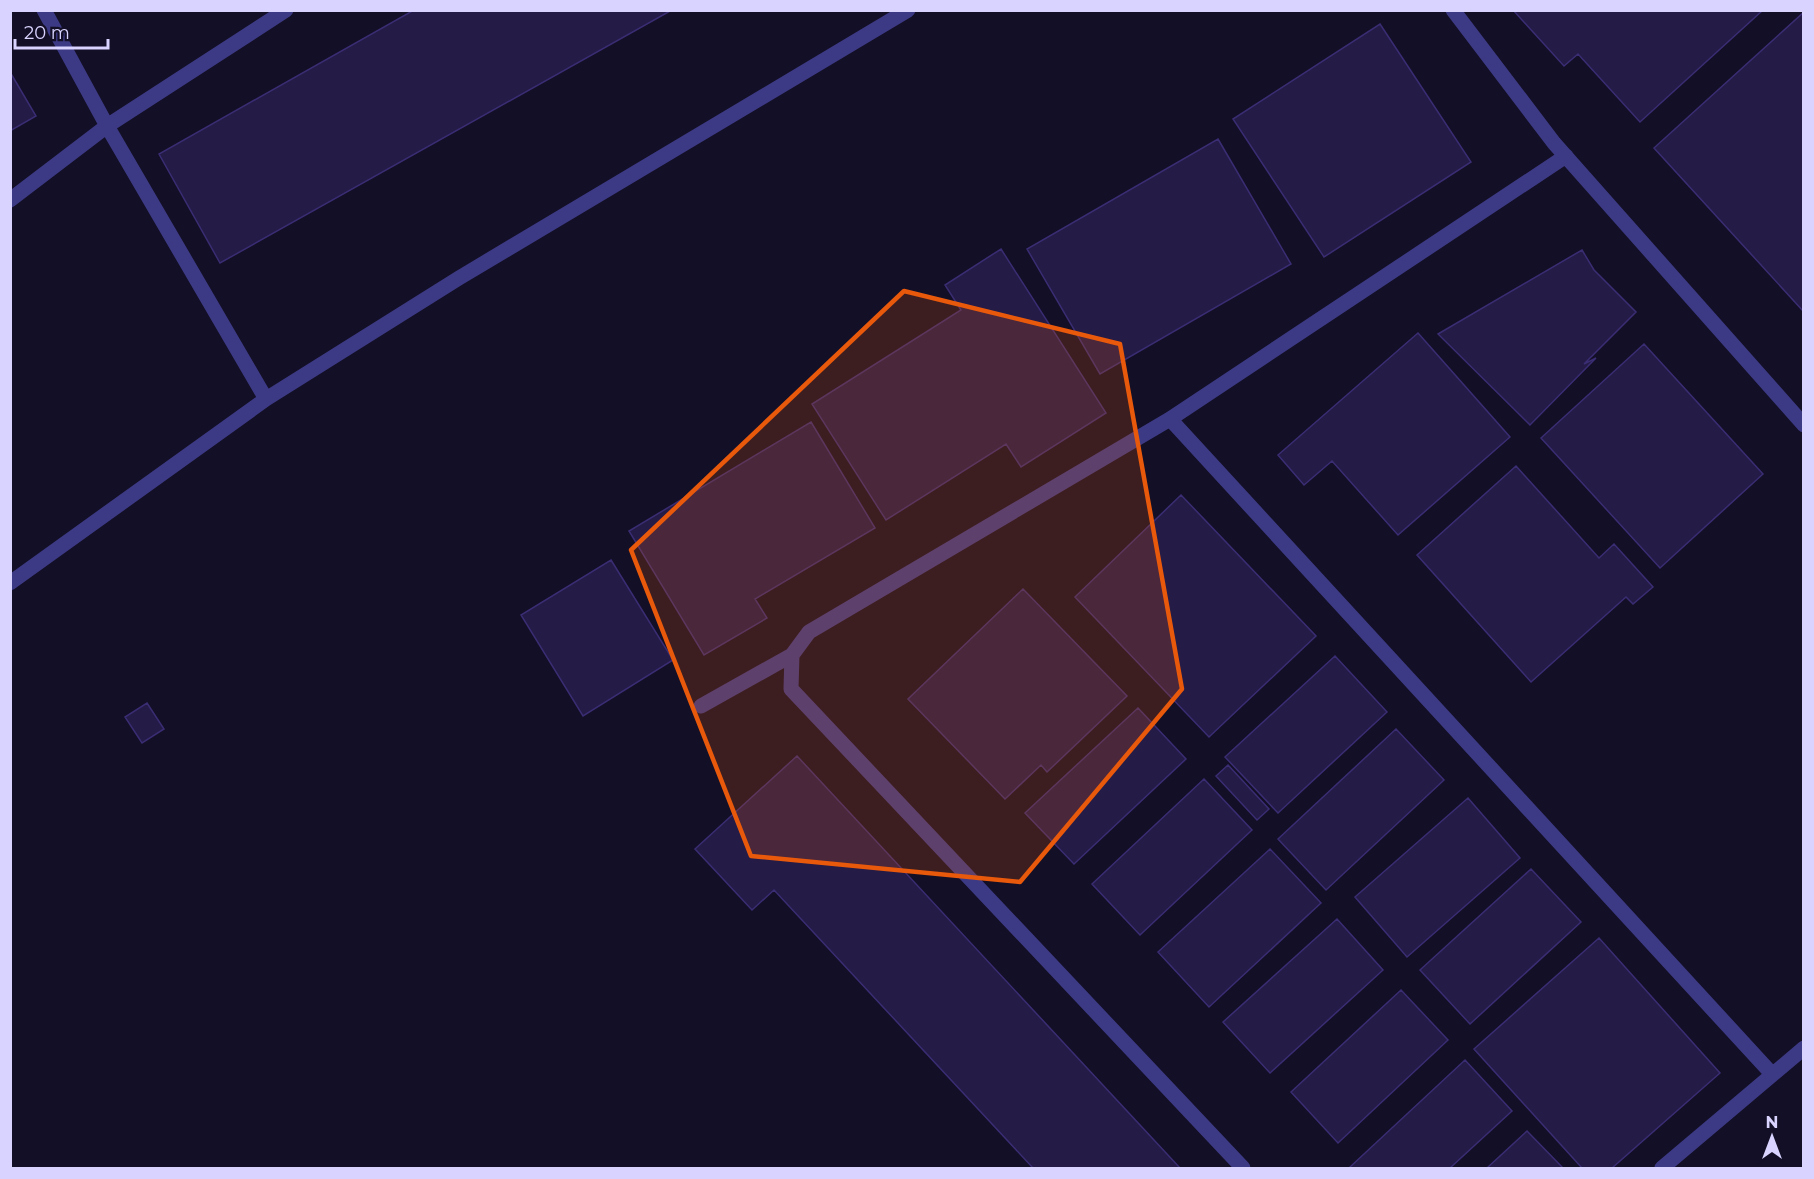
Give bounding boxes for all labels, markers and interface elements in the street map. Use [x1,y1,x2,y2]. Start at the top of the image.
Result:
scale bar [15,12,108,50]
text: 20 m [24,22,70,44]
north arrow [1742,1107,1802,1167]
text: N [1766,1113,1778,1132]

